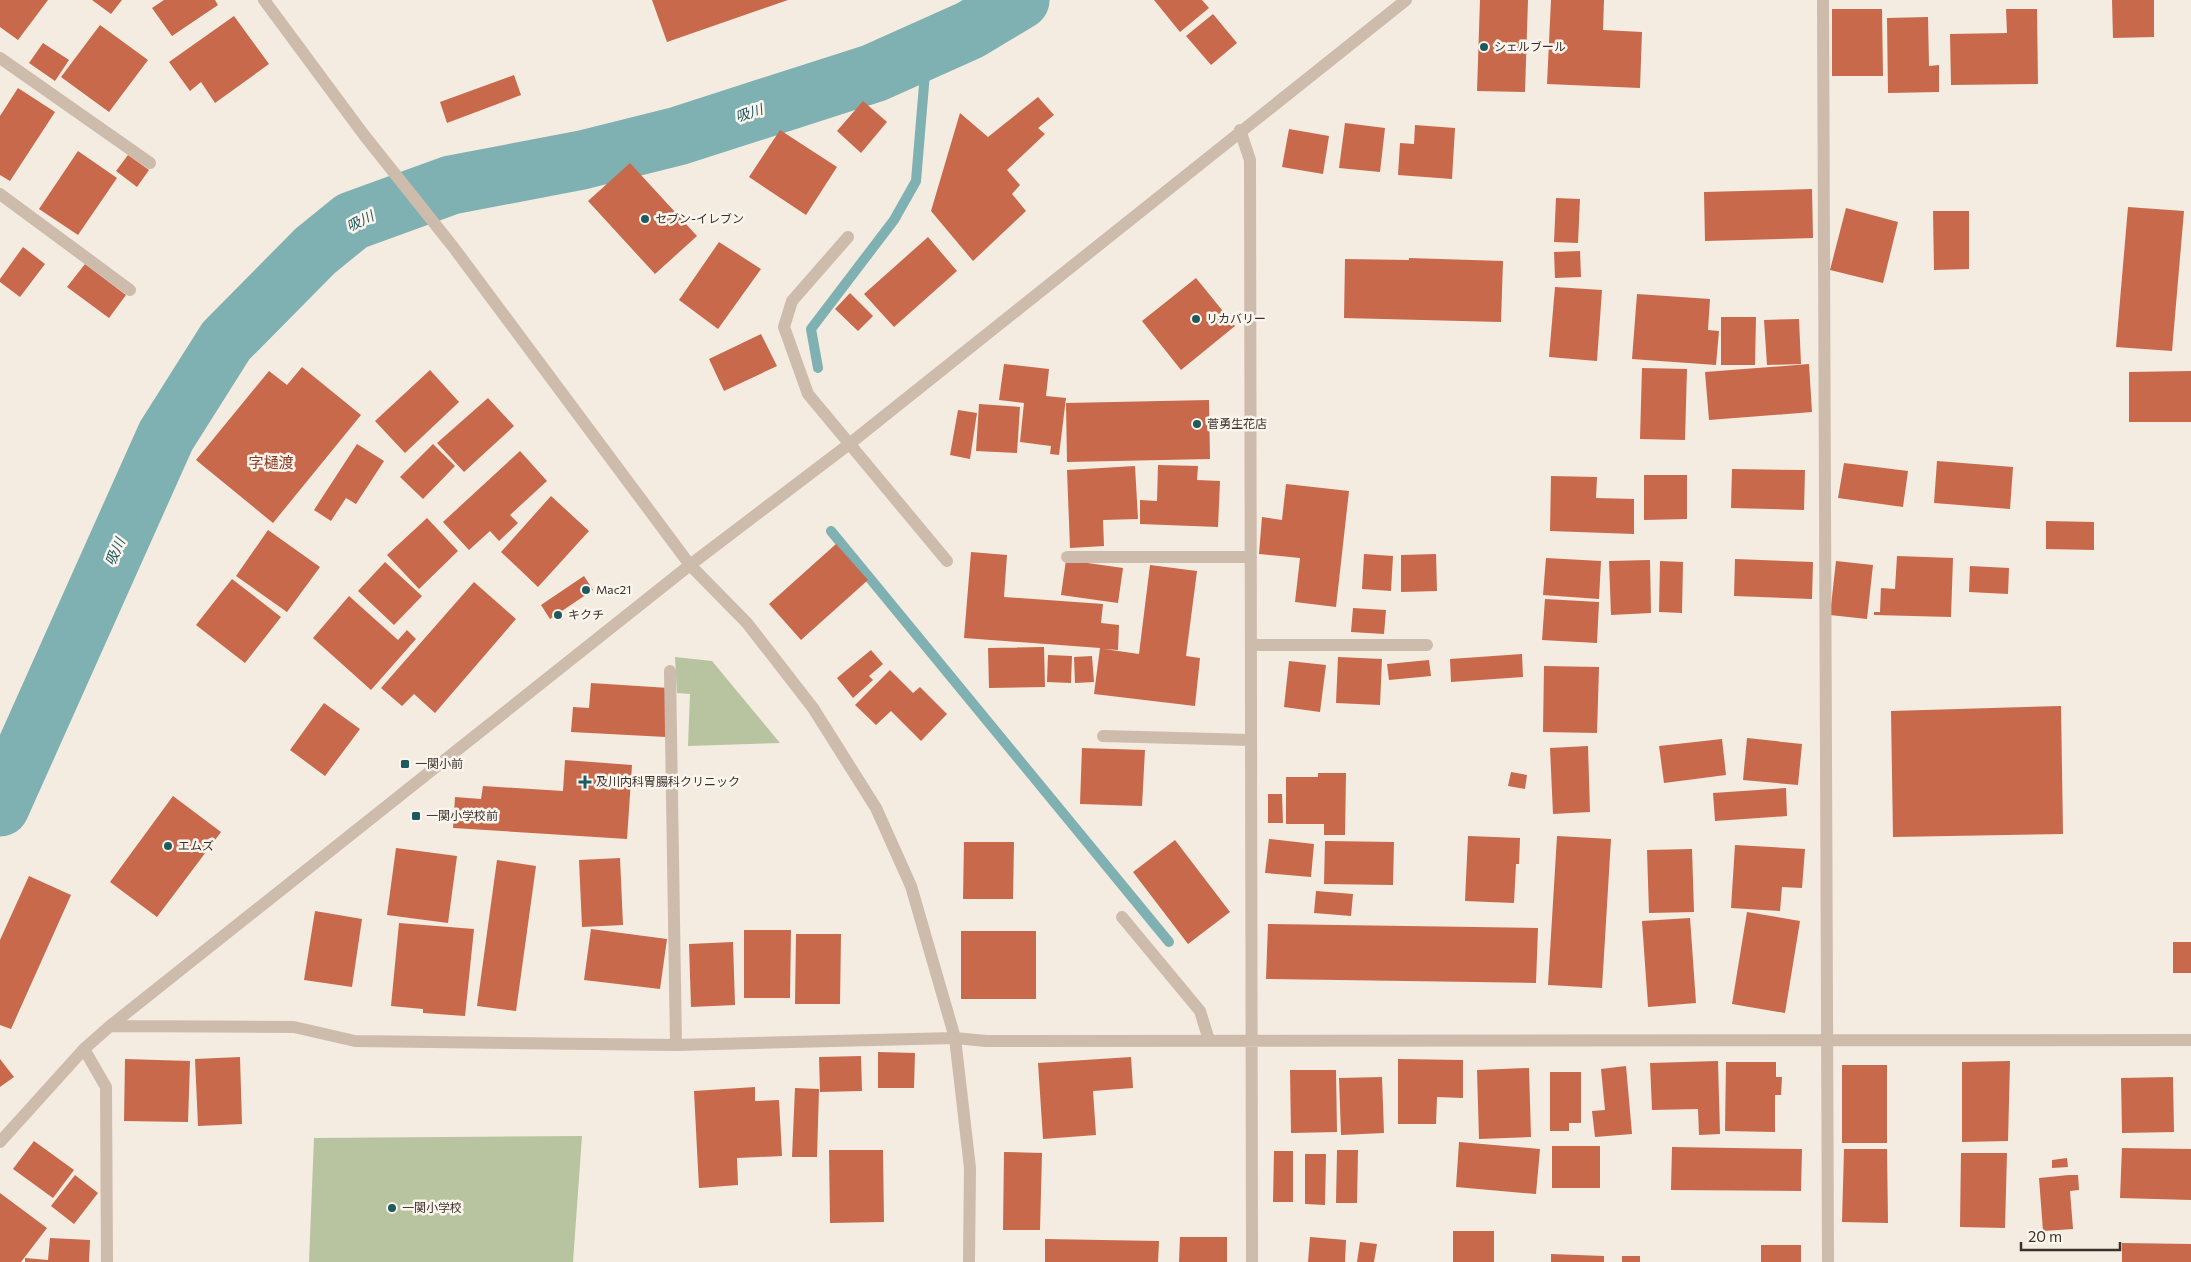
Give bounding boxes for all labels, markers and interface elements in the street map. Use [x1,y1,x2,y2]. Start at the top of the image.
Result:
place label: シェルブール [1494,39,1566,53]
marker: シェルブール [1478,41,1490,53]
water label: 吸川 [733,99,767,125]
water label: 吸川 [343,206,378,234]
place label: セブン-イレブン [655,211,744,225]
marker: セブン-イレブン [639,213,651,225]
place label: リカバリー [1206,311,1266,325]
marker: リカバリー [1190,313,1202,325]
place label: 菅勇生花店 [1207,416,1267,430]
marker: 菅勇生花店 [1191,418,1203,430]
district label: 字樋渡 [248,453,294,471]
water label: 吸川 [101,534,129,568]
place label: Mac21 [596,582,631,596]
marker: Mac21 [580,584,592,596]
place label: キクチ [568,607,604,621]
marker: キクチ [552,609,564,621]
place label: 一関小前 [415,756,463,770]
marker: 一関小前 [399,758,411,770]
place label: 及川内科胃腸科クリニック [596,774,740,788]
marker: 及川内科胃腸科クリニック [578,775,592,789]
place label: 一関小学校前 [426,808,498,822]
marker: 一関小学校前 [410,810,422,822]
place label: エムズ [178,838,214,852]
marker: エムズ [162,840,174,852]
place label: 一関小学校 [402,1200,462,1214]
marker: 一関小学校 [386,1202,398,1214]
scale bar [2021,1220,2120,1252]
text: 20 m [2028,1227,2062,1245]

